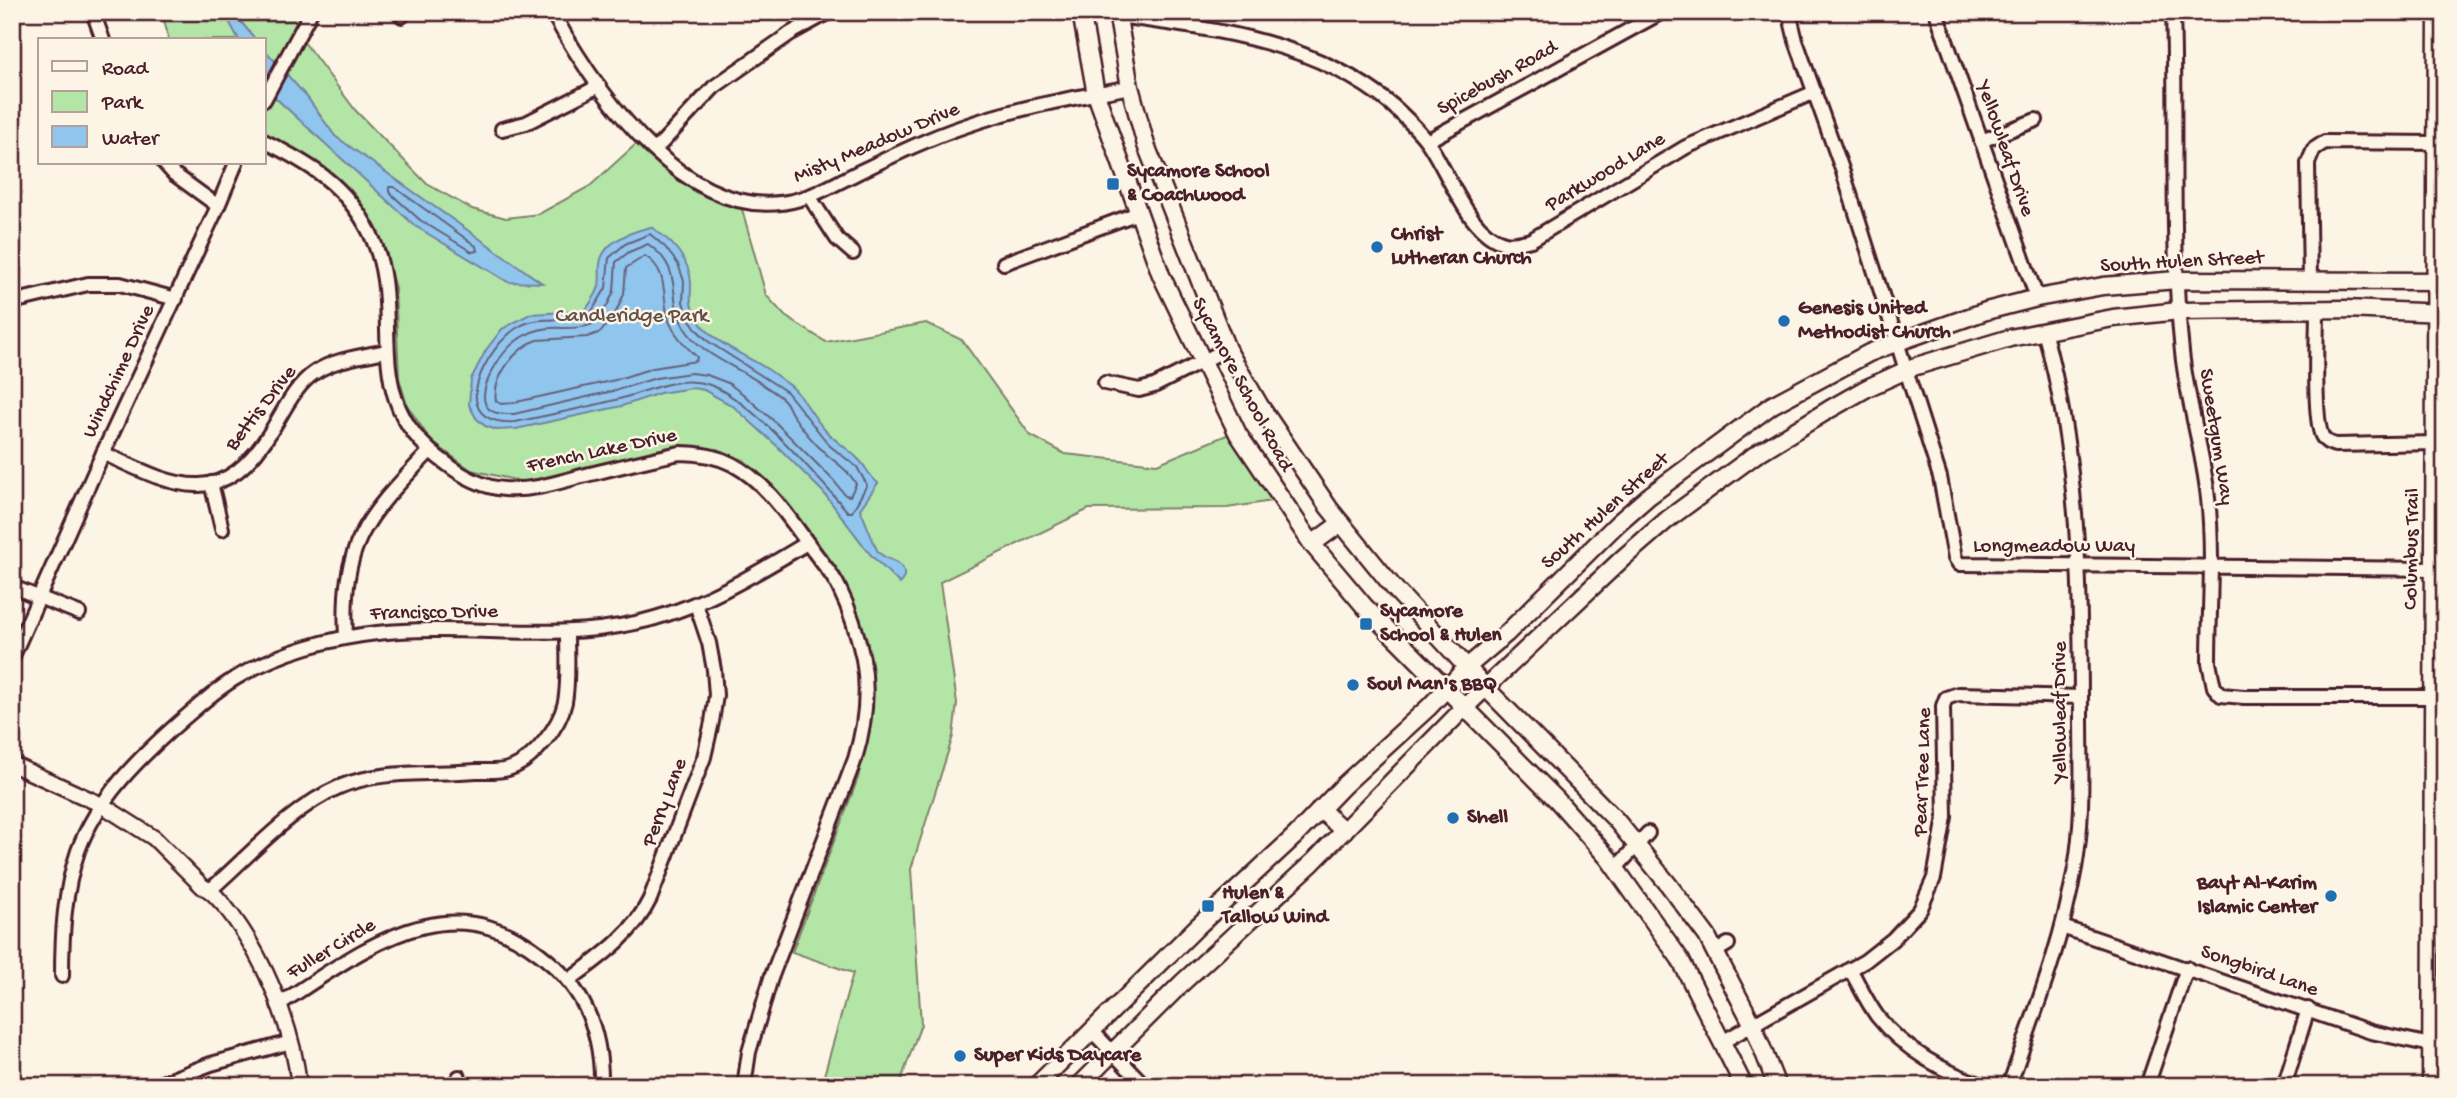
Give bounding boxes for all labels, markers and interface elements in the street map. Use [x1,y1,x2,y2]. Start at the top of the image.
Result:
street label: Spicebush Road [1434,35,1564,122]
legend [38,38,266,164]
text: Road [102,58,150,83]
street label: Yellowleaf Drive [1969,76,2039,221]
text: Park [101,92,145,117]
street label: Misty Meadow Drive [790,97,965,190]
street label: Parkwood Lane [1541,127,1672,219]
text: Water [102,128,160,153]
place label: Sycamore School & Coachwood [1127,160,1270,209]
marker: Sycamore School & Coachwood [1105,176,1121,192]
place label: Christ Lutheran Church [1390,223,1532,272]
marker: Christ Lutheran Church [1369,239,1385,255]
street label: South Hulen Street [2100,246,2267,280]
street label: Sycamore School Road [1185,294,1298,478]
place label: Genesis United Methodist Church [1798,297,1951,346]
street label: Windchime Drive [78,300,162,443]
park label: Candleridge Park [556,305,711,330]
marker: Genesis United Methodist Church [1776,313,1792,329]
street label: Bettis Drive [220,360,304,458]
street label: Sweetgum Way [2192,367,2238,507]
street label: French Lake Drive [524,424,680,480]
street label: South Hulen Street [1537,446,1677,576]
street label: Columbus Trail [2399,488,2427,610]
street label: Longmeadow Way [1973,535,2135,560]
street label: Francisco Drive [369,600,499,628]
place label: Sycamore School & Hulen [1380,600,1503,649]
marker: Sycamore School & Hulen [1358,616,1374,632]
street label: Yellowleaf Drive [2049,640,2074,785]
place label: Soul Man's BBQ [1367,673,1497,698]
marker: Soul Man's BBQ [1345,677,1361,693]
street label: Pear Tree Lane [1909,706,1939,838]
street label: Perry Lane [637,754,695,852]
place label: Shell [1467,806,1508,831]
marker: Shell [1445,810,1461,826]
place label: Bayt Al-Karim Islamic Center [2196,872,2320,921]
place label: Hulen & Tallow Wind [1220,882,1331,931]
marker: Bayt Al-Karim Islamic Center [2323,888,2339,904]
marker: Hulen & Tallow Wind [1200,898,1216,914]
street label: Fuller Circle [282,913,382,987]
street label: Songbird Lane [2197,940,2322,1004]
place label: Super Kids Daycare [974,1044,1142,1069]
marker: Super Kids Daycare [952,1048,968,1064]

